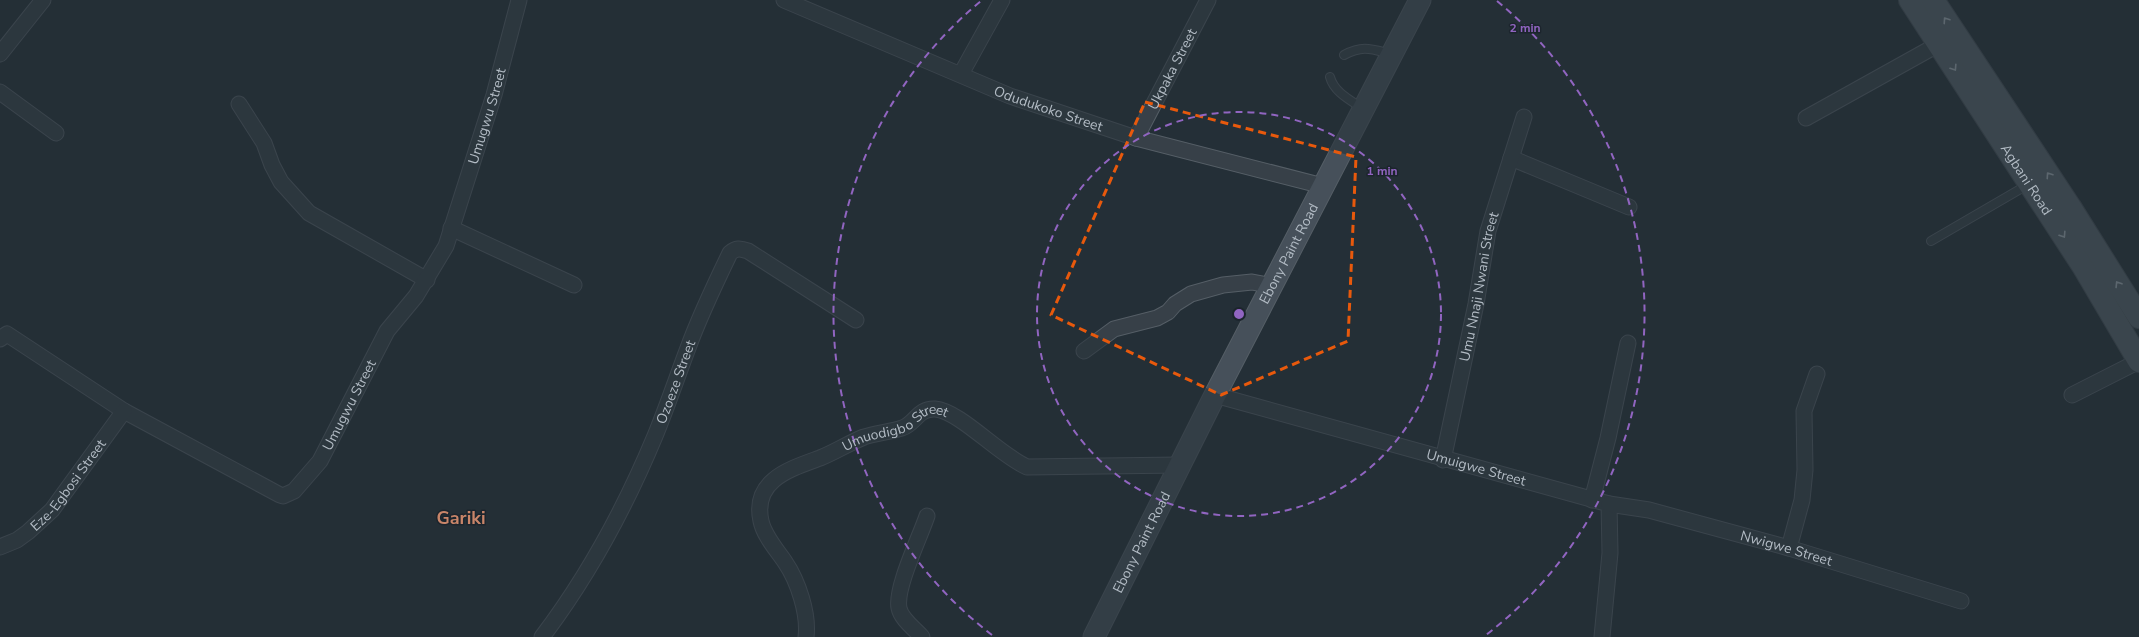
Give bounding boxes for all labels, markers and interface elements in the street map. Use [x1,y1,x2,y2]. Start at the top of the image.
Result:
one-way arrow [1943,17,1951,24]
text: 2 min [1509,20,1541,36]
street label: Ukpaka Street [1144,25,1202,113]
one-way arrow [1949,64,1957,71]
street label: Umugwu Street [464,66,511,167]
street label: Odudukoko Street [991,81,1105,136]
street label: Agbani Road [1996,140,2056,219]
text: 1 min [1366,163,1398,179]
one-way arrow [2047,172,2054,179]
street label: Ebony Paint Road [1255,200,1323,307]
street label: Umu Nnaji Nwani Street [1455,210,1503,363]
one-way arrow [2058,231,2066,238]
one-way arrow [2116,281,2123,288]
centre of rings [1232,307,1246,321]
street label: Ozoeze Street [652,337,700,427]
street label: Umugwu Street [318,356,381,454]
street label: Umuodigbo Street [839,400,952,456]
street label: Eze-Egbosi Street [26,435,110,535]
street label: Umuigwe Street [1424,445,1528,491]
street label: Ebony Paint Road [1109,488,1175,596]
district label: Gariki [437,506,485,530]
street label: Nwigwe Street [1738,526,1835,571]

